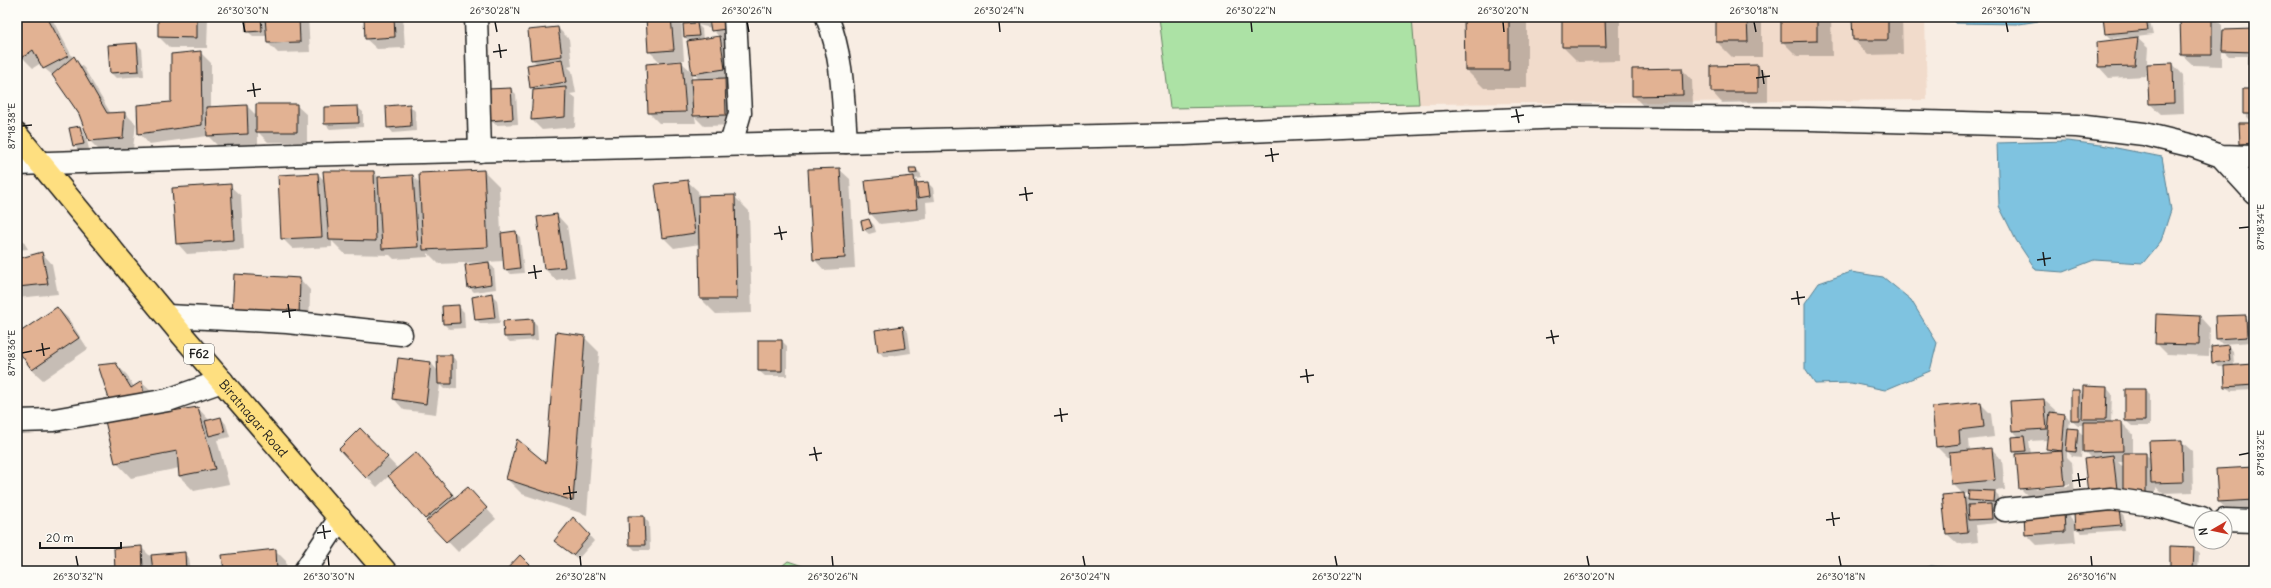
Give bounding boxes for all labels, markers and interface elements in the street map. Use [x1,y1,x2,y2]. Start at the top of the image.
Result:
text: 26°30'30"N [217,4,269,17]
text: 26°30'28"N [470,4,520,17]
text: 26°30'26"N [722,4,772,17]
text: 26°30'24"N [974,4,1024,17]
text: 26°30'22"N [1226,4,1276,17]
text: 26°30'20"N [1477,4,1529,17]
text: 26°30'18"N [1730,4,1778,17]
text: 26°30'16"N [1982,4,2030,17]
text: 87°18'38"E [5,103,18,149]
text: 87°18'34"E [2254,204,2267,250]
text: 87°18'36"E [5,330,18,376]
road number: F62 [184,344,214,364]
street label: Biratnagar Road [215,376,292,461]
text: 87°18'32"E [2254,430,2267,476]
north arrow [2193,510,2233,550]
scale bar [40,524,121,550]
text: N [2196,527,2211,536]
text: 20 m [46,530,74,545]
text: 26°30'32"N [53,570,103,583]
text: 26°30'30"N [303,570,355,583]
text: 26°30'28"N [556,570,606,583]
text: 26°30'26"N [808,570,858,583]
text: 26°30'24"N [1060,570,1110,583]
text: 26°30'22"N [1312,570,1362,583]
text: 26°30'20"N [1563,570,1615,583]
text: 26°30'18"N [1817,570,1865,583]
text: 26°30'16"N [2068,570,2116,583]

